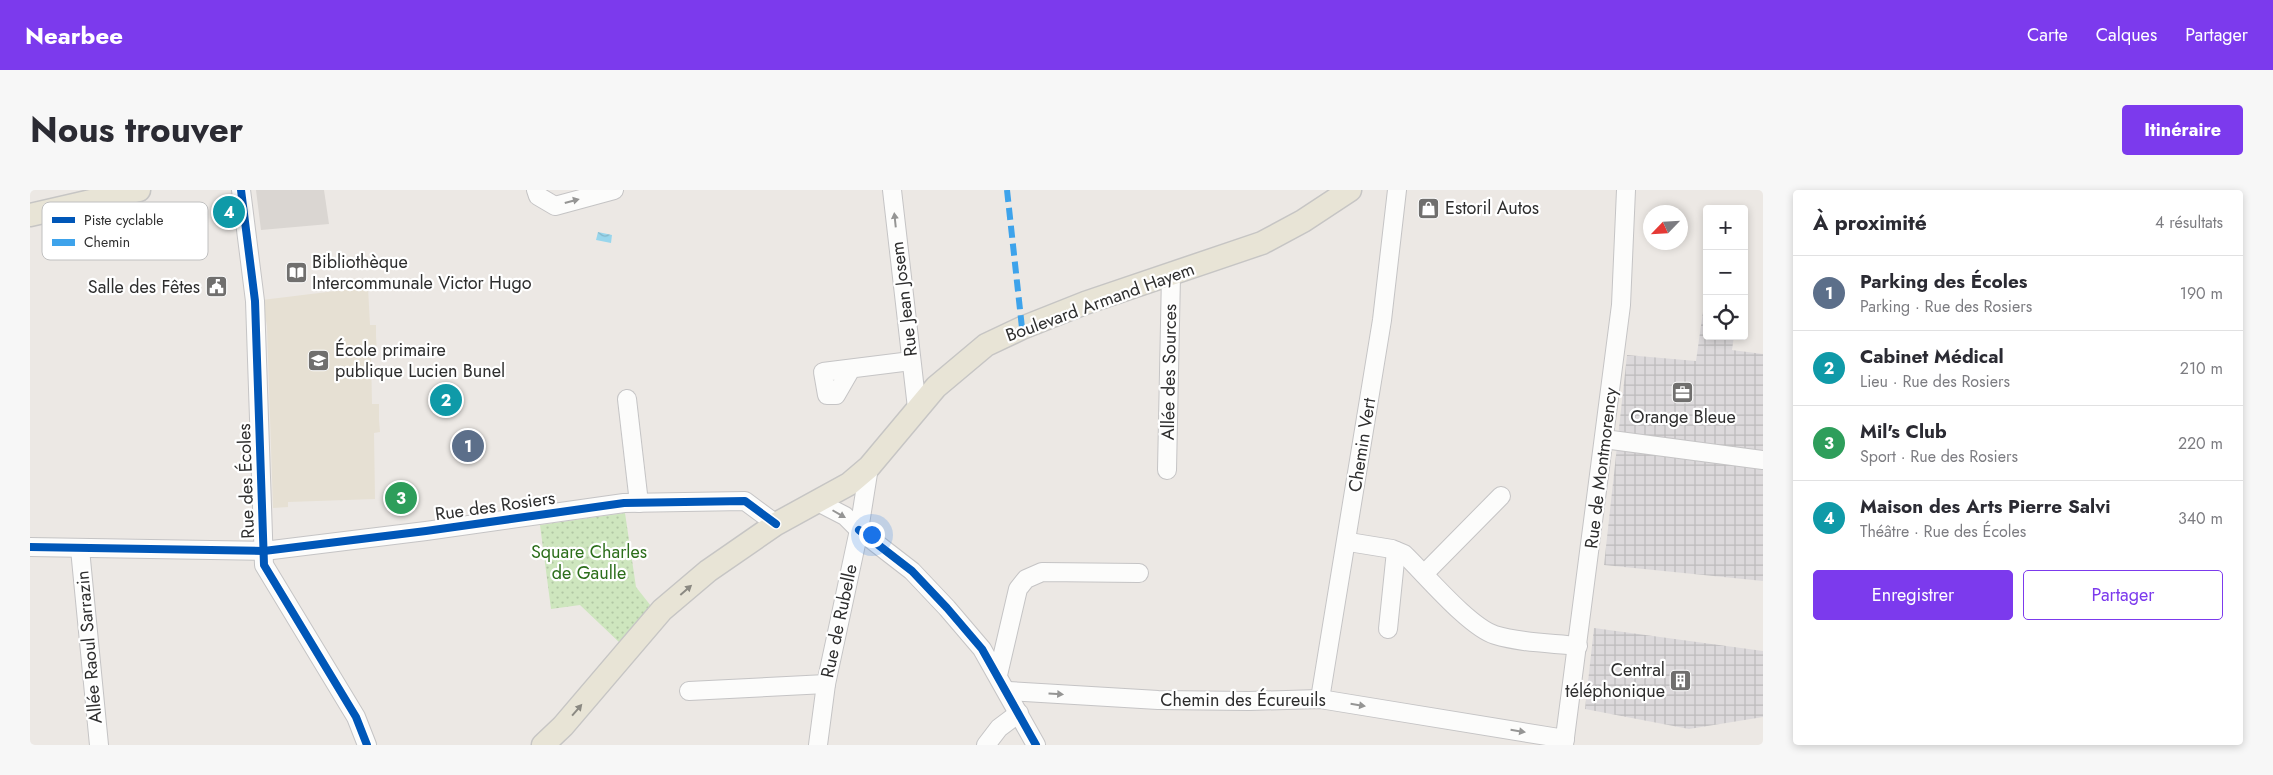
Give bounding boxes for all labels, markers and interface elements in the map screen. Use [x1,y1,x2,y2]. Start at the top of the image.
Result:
text: Nearbee [25,18,123,53]
text: Carte [2027,22,2068,48]
text: Calques [2096,22,2157,48]
text: Partager [2185,22,2248,48]
text: Nous trouver [30,105,243,155]
button: Itinéraire [2122,105,2243,155]
pin: 4 [213,193,245,231]
place label: Estoril Autos [1445,195,1539,221]
shop icon: Estoril Autos [1417,196,1441,220]
one-way arrow [564,197,579,205]
legend [42,202,208,260]
north arrow [1643,205,1688,250]
map controls [1703,205,1748,340]
button: + [1703,205,1748,250]
text: À proximité [1813,208,1927,238]
text: Piste cyclable [84,210,163,230]
text: 4 résultats [2155,211,2223,234]
one-way arrow [891,212,899,228]
text: Chemin [84,232,130,252]
street label: Rue Jean Josem [884,240,924,358]
place label: Bibliothèque Intercommunale Victor Hugo [312,249,532,296]
button: − [1703,250,1748,295]
street label: Boulevard Armand Hayem [1002,256,1198,348]
library icon: Bibliothèque Intercommunale Victor Hugo [284,260,308,284]
text: Parking des Écoles [1860,268,2027,295]
place label: Salle des Fêtes [88,274,200,300]
public building icon: Salle des Fêtes [204,275,228,299]
text: 1 [1825,282,1833,305]
text: 190 m [2180,282,2223,305]
button: locate [1703,295,1748,340]
text: Parking · Rue des Rosiers [1860,295,2032,318]
street label: Allée des Sources [1155,304,1183,440]
place label: École primaire publique Lucien Bunel [335,337,505,384]
text: Cabinet Médical [1860,343,2004,370]
school or university icon: École primaire publique Lucien Bunel [307,348,331,372]
text: 2 [1824,357,1834,380]
text: 210 m [2180,357,2223,380]
text: Lieu · Rue des Rosiers [1860,370,2010,393]
office icon: Orange Bleue [1671,380,1695,404]
pin: 2 [430,381,462,419]
street label: Rue de Montmorency [1578,386,1624,550]
street label: Chemin Vert [1342,395,1382,494]
place label: Orange Bleue [1630,404,1736,430]
text: Mil's Club [1860,418,1947,445]
street label: Rue des Écoles [231,423,261,539]
pin: 1 [452,427,484,465]
text: 3 [1824,432,1834,455]
text: 220 m [2178,432,2223,455]
text: Sport · Rue des Rosiers [1860,445,2018,468]
pin: 3 [385,479,417,517]
street label: Rue des Rosiers [433,485,557,527]
text: Maison des Arts Pierre Salvi [1860,493,2110,520]
text: 4 [1823,507,1835,530]
text: 340 m [2178,507,2223,530]
one-way arrow [832,509,845,518]
text: Théâtre · Rue des Écoles [1860,520,2026,543]
your location [859,522,885,548]
park label: Square Charles de Gaulle [531,539,647,586]
street label: Rue de Rubelle [814,562,864,680]
street label: Allée Raoul Sarrazin [69,569,109,725]
button: Enregistrer [1813,570,2013,620]
button: Partager [2023,570,2223,620]
one-way arrow [679,584,691,596]
place label: Central téléphonique [1565,657,1665,704]
building icon: Central téléphonique [1669,668,1693,692]
street label: Chemin des Écureuils [1160,687,1326,713]
one-way arrow [1048,691,1064,699]
one-way arrow [1350,701,1366,709]
one-way arrow [571,704,582,717]
one-way arrow [1511,727,1527,735]

